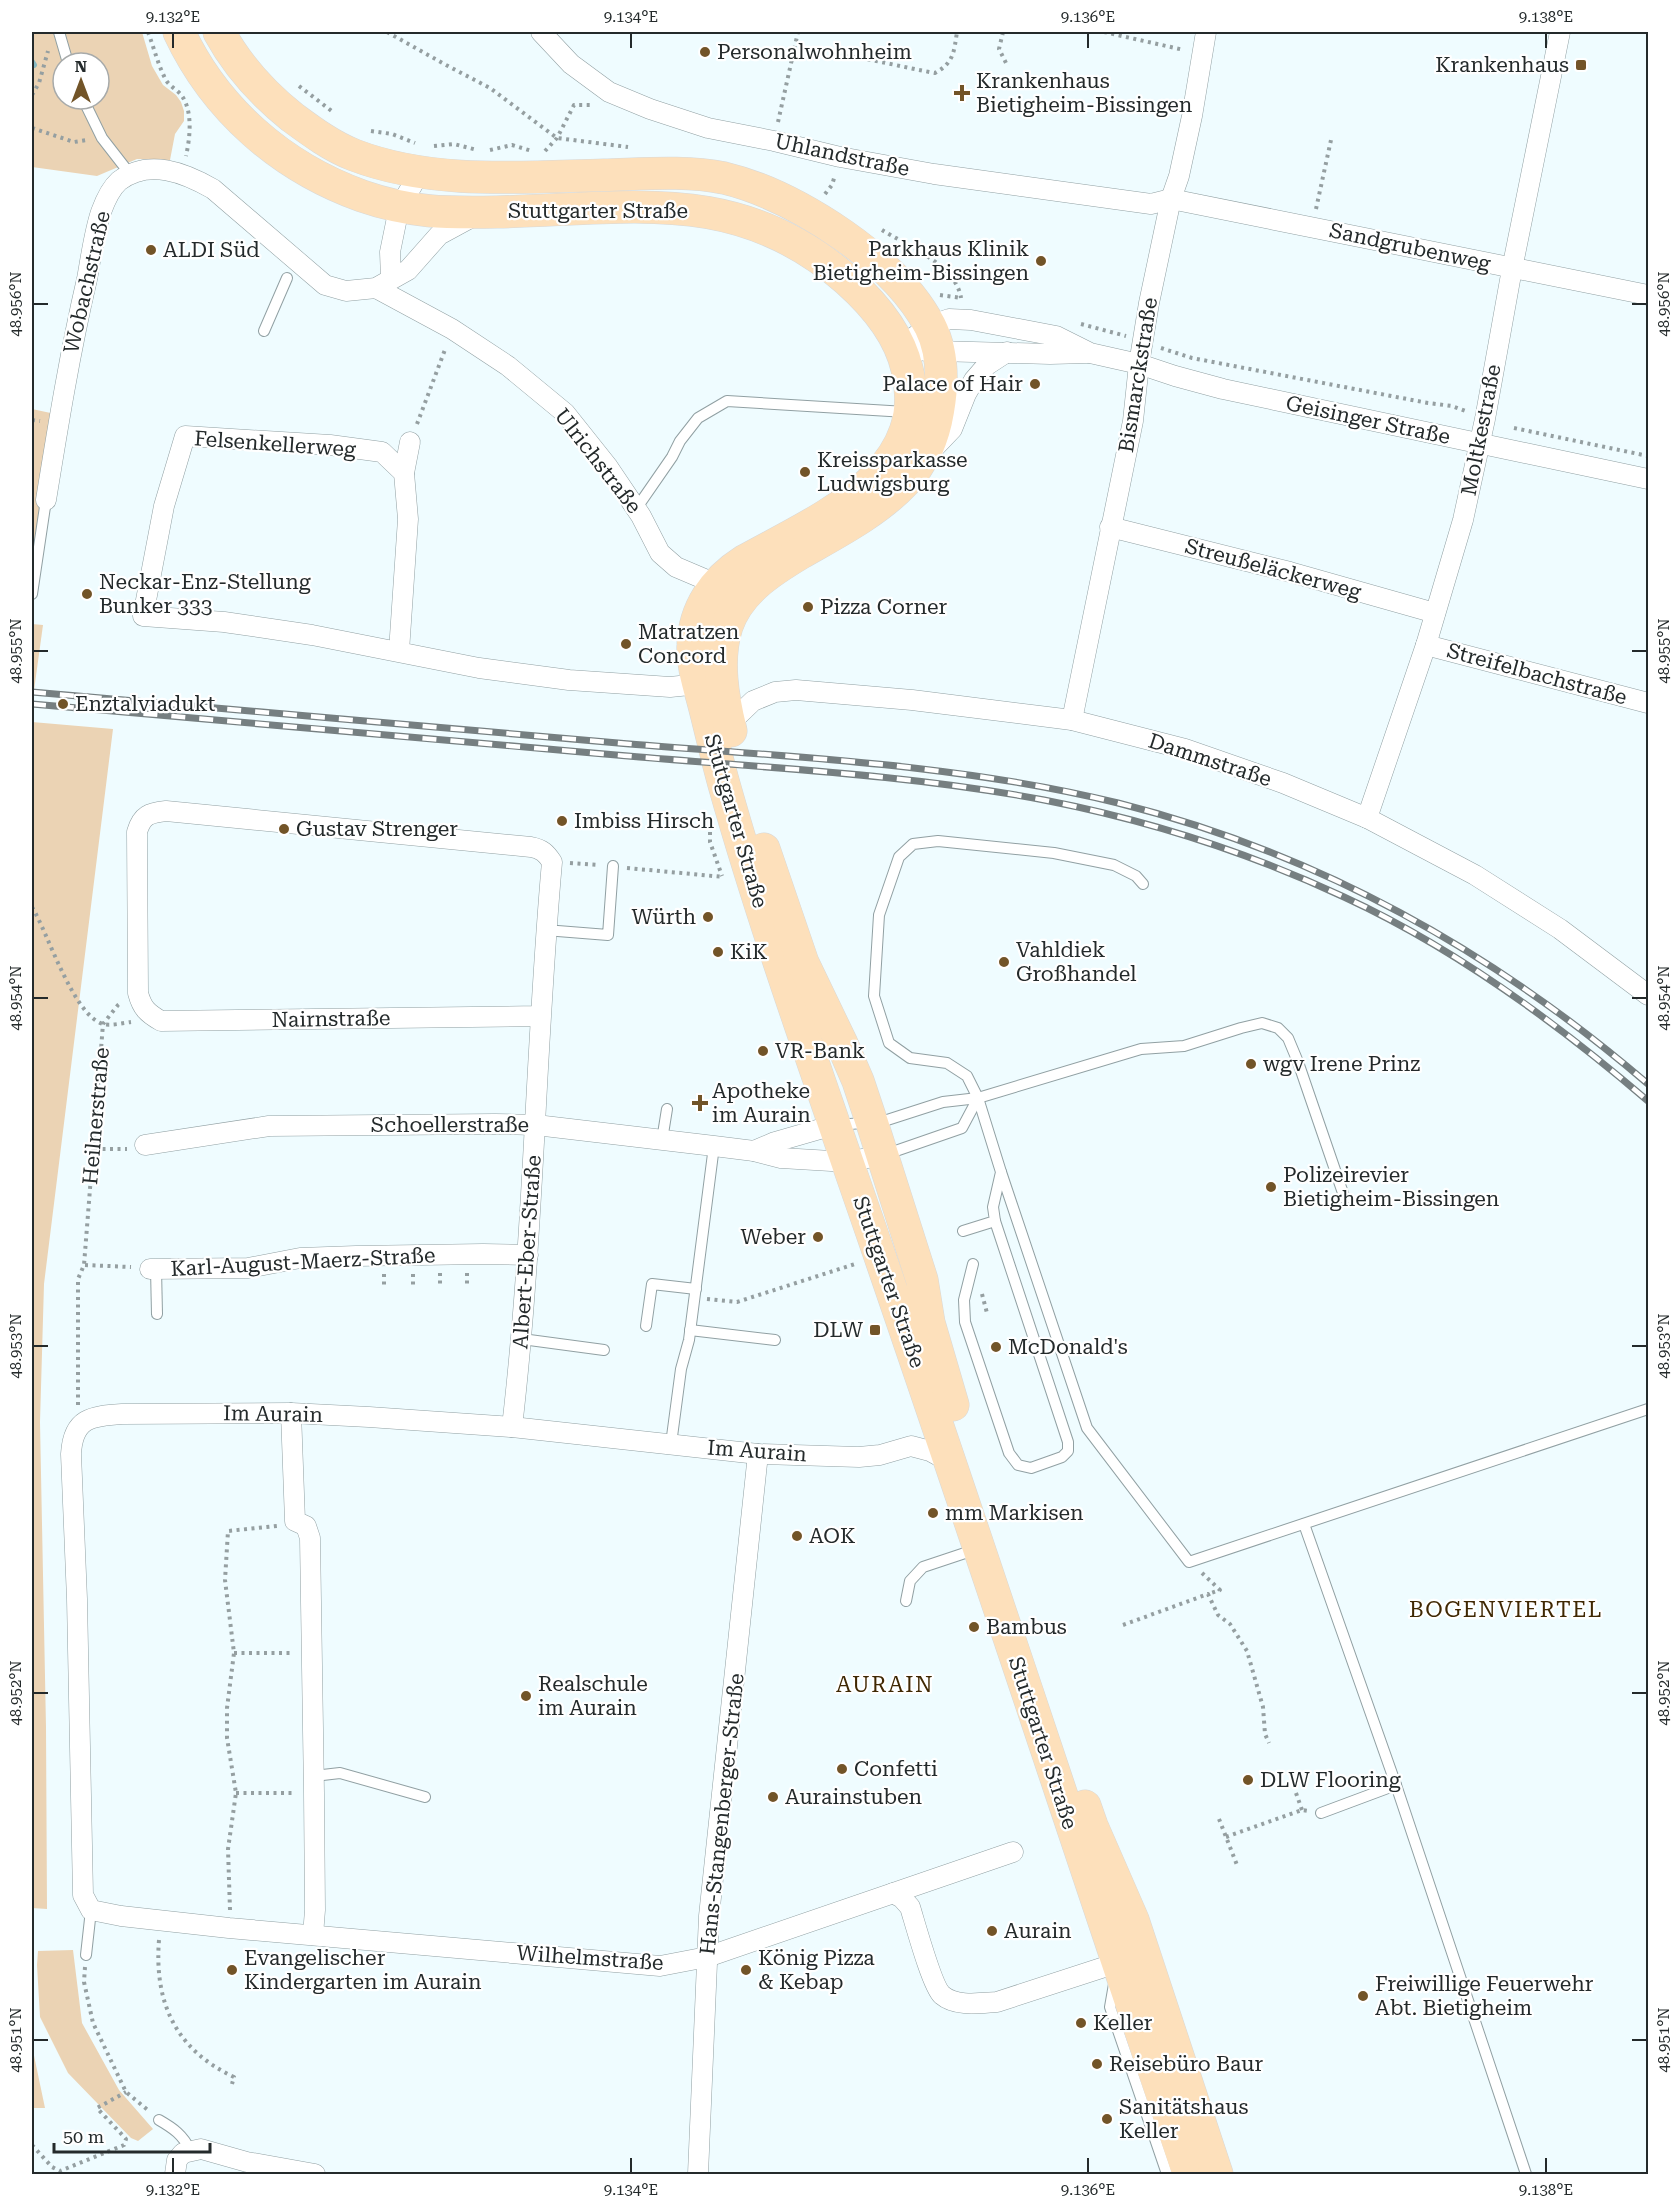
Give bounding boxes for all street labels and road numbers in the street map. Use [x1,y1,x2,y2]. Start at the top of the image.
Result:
street label: Uhlandstraße [772,129,912,181]
street label: Stuttgarter Straße [508,199,688,223]
street label: Wobachstraße [59,208,115,356]
street label: Sandgrubenweg [1327,218,1493,276]
street label: Bismarckstraße [1114,296,1162,454]
street label: Moltkestraße [1456,362,1506,498]
street label: Geisinger Straße [1284,391,1452,449]
street label: Ulrichstraße [550,404,646,518]
street label: Felsenkellerweg [193,426,357,462]
street label: Streußeläckerweg [1182,534,1364,604]
street label: Streifelbachstraße [1444,638,1630,710]
street label: Dammstraße [1145,729,1275,791]
street label: Stuttgarter Straße [700,731,772,911]
street label: Nairnstraße [271,1006,391,1032]
street label: Heilnerstraße [78,1046,114,1186]
street label: Schoellerstraße [371,1113,529,1137]
street label: Albert-Eber-Straße [508,1154,546,1350]
street label: Stuttgarter Straße [848,1193,930,1371]
street label: Karl-August-Maerz-Straße [170,1243,436,1281]
street label: Im Aurain [223,1401,324,1427]
street label: Im Aurain [706,1436,808,1466]
street label: Stuttgarter Straße [1004,1654,1082,1832]
street label: Hans-Stangenberger-Straße [695,1672,749,1956]
street label: Wilhelmstraße [516,1941,664,1975]

